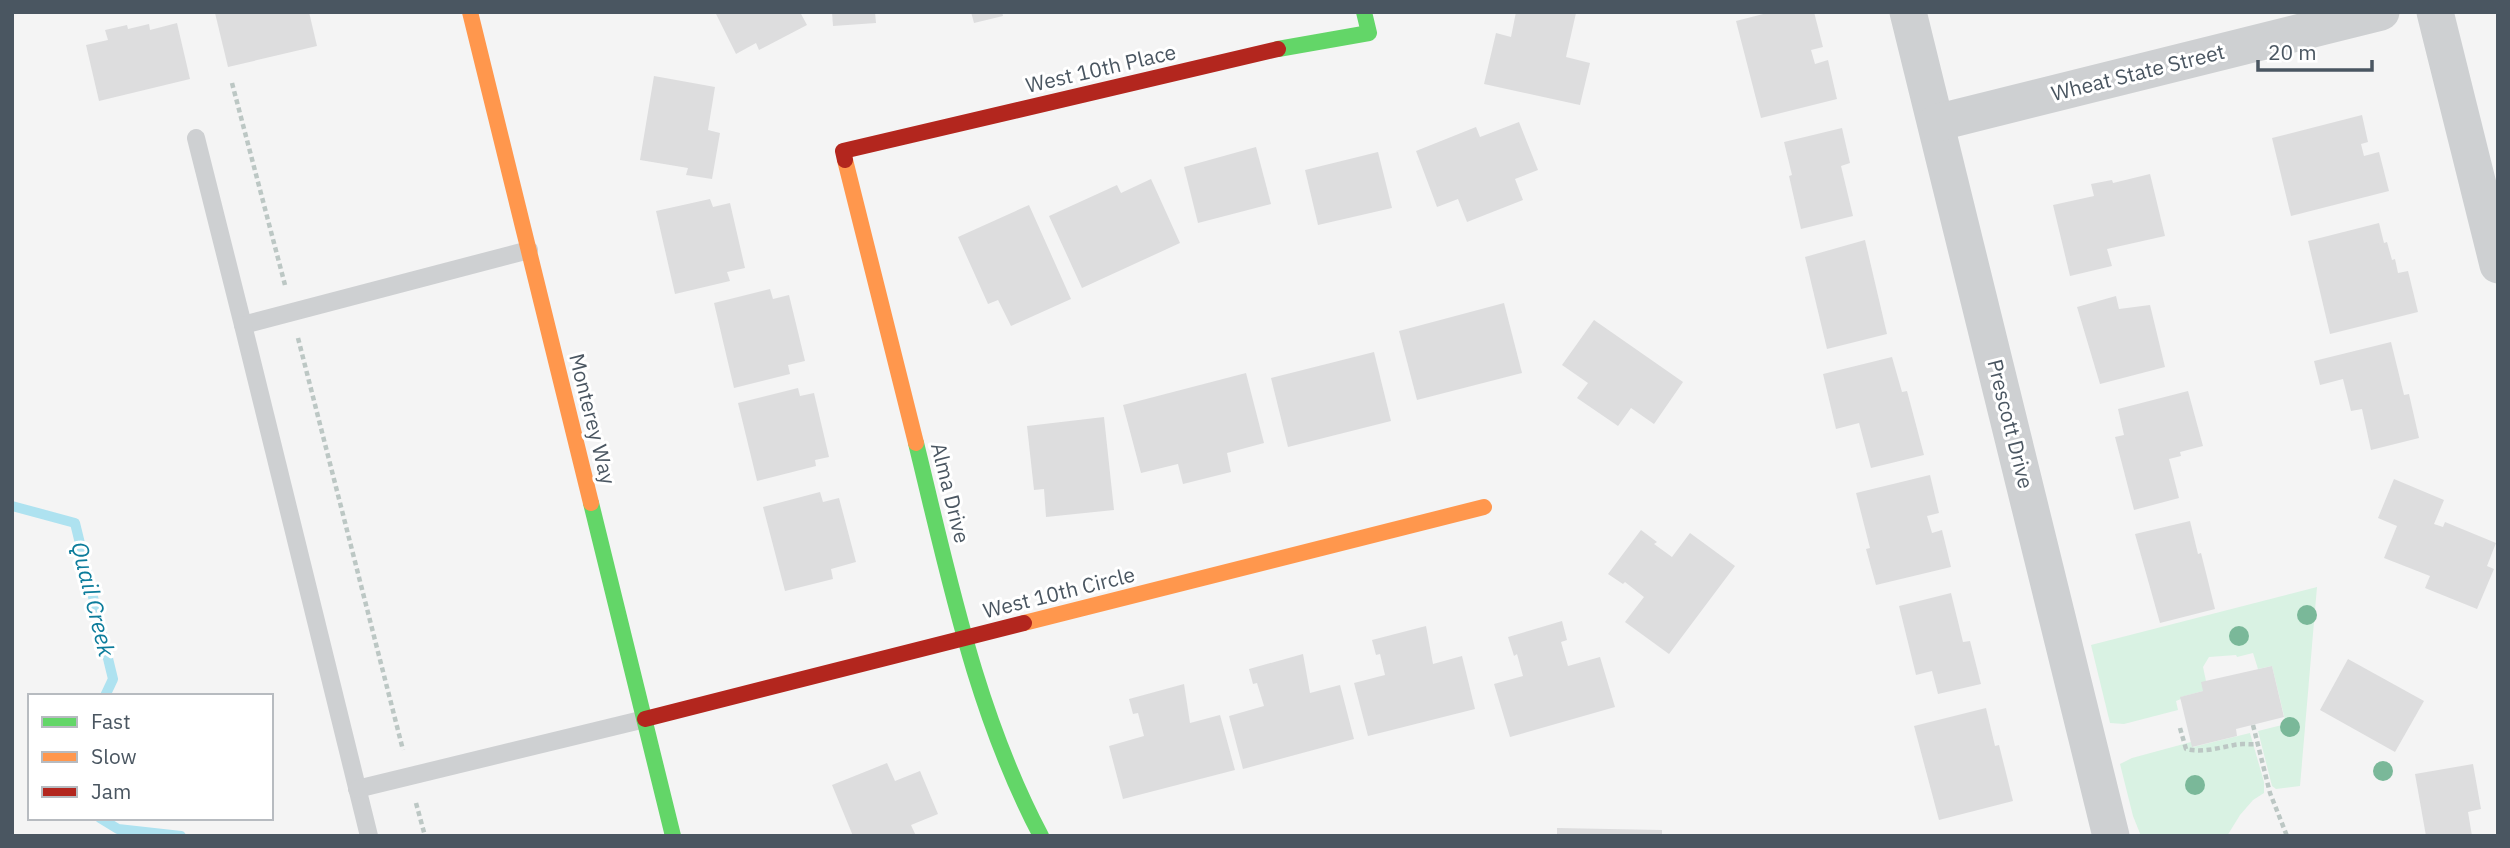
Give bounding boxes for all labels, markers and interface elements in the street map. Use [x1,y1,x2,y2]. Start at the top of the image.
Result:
scale bar [2258,28,2372,72]
street label: West 10th Place [1023,37,1179,99]
street label: Wheat State Street [2048,37,2227,107]
text: 20 m [2268,38,2317,66]
street label: Monterey Way [563,350,623,488]
street label: Prescott Drive [1981,356,2041,491]
street label: Alma Drive [925,440,977,546]
water label: Quail Creek [65,538,123,660]
street label: West 10th Circle [980,560,1138,624]
legend [28,694,273,820]
text: Fast [91,707,131,735]
text: Slow [91,742,137,770]
text: Jam [91,777,131,805]

